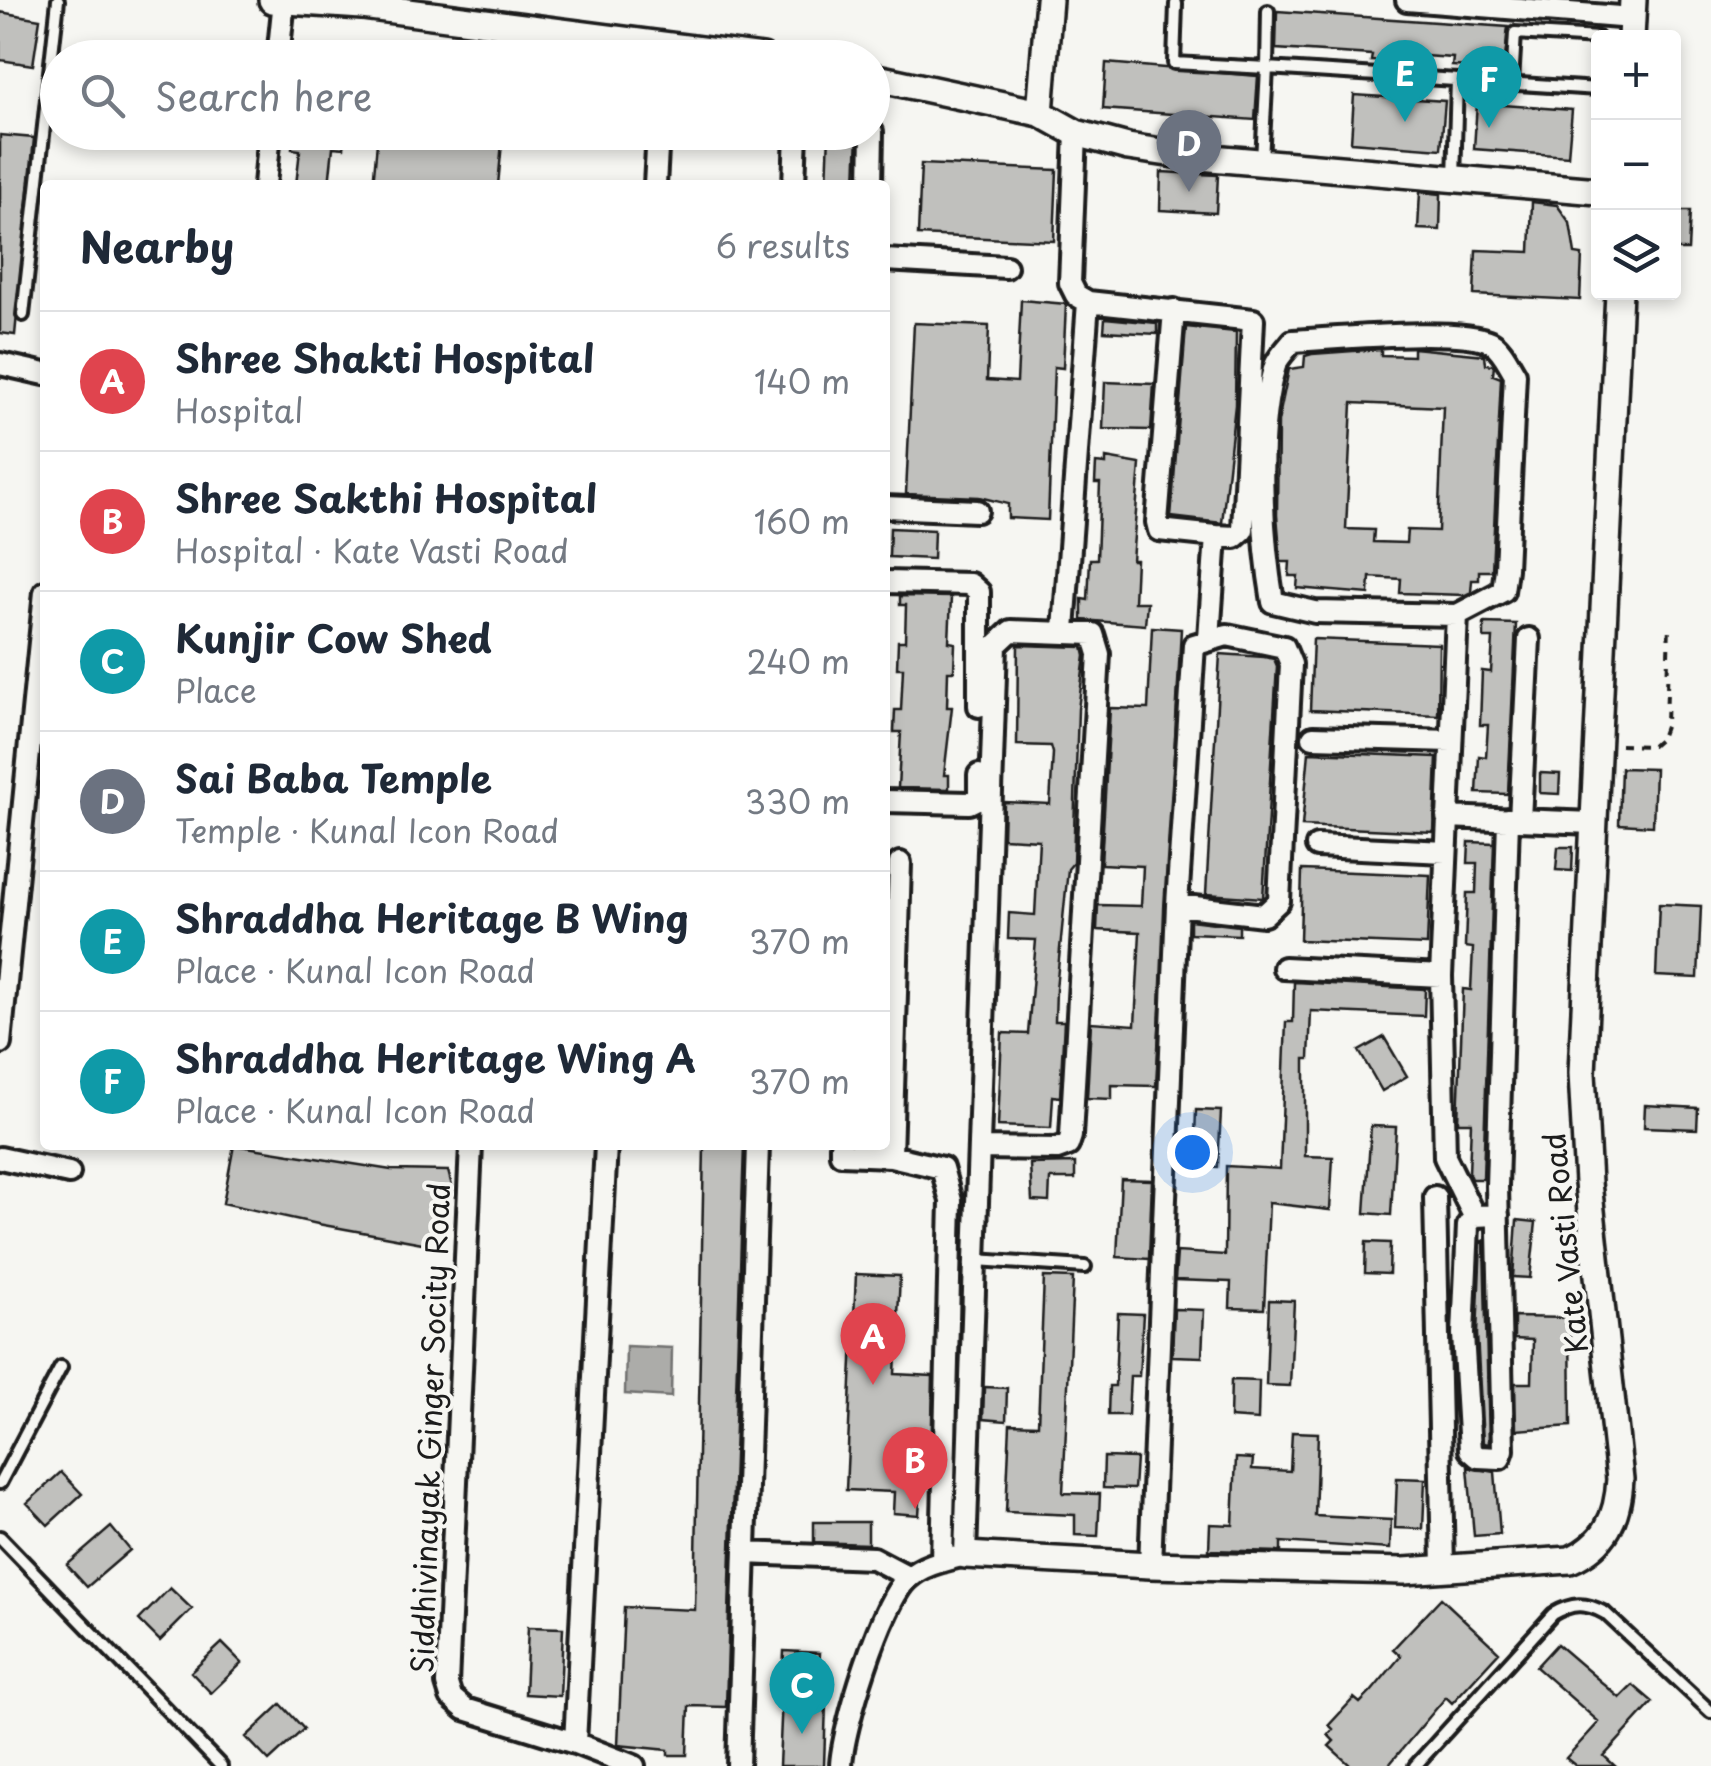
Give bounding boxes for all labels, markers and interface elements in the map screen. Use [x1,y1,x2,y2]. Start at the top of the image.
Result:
map controls [1591,30,1681,300]
button: + [1591,30,1681,120]
pin: E [1372,39,1438,122]
search box [40,40,890,150]
pin: F [1456,46,1522,128]
text: Search here [155,67,372,124]
icon: search [75,68,130,123]
pin: D [1156,110,1222,192]
button: − [1591,120,1681,210]
button: layers [1591,210,1681,300]
text: Nearby [80,214,234,277]
text: 6 results [716,221,850,269]
text: Shree Shakti Hospital [175,329,594,386]
text: A [100,357,125,405]
text: 140 m [754,357,850,405]
text: Hospital [175,386,303,434]
text: Shree Sakthi Hospital [175,469,597,526]
text: B [102,497,123,545]
text: 160 m [754,497,850,545]
text: Hospital · Kate Vasti Road [175,526,569,574]
text: Kunjir Cow Shed [175,609,493,666]
text: C [100,637,125,685]
text: 240 m [747,637,850,685]
text: Place [175,666,257,714]
text: Sai Baba Temple [175,749,492,806]
text: D [100,777,125,825]
text: 330 m [745,777,850,825]
text: Temple · Kunal Icon Road [175,806,559,854]
text: Shraddha Heritage B Wing [175,889,689,946]
text: E [103,917,122,965]
text: 370 m [749,917,850,965]
text: Place · Kunal Icon Road [175,946,535,994]
text: Shraddha Heritage Wing A [175,1029,696,1086]
text: F [103,1057,122,1105]
text: 370 m [749,1057,850,1105]
text: Place · Kunal Icon Road [175,1086,535,1134]
your location [1167,1127,1218,1178]
street label: Kate Vasti Road [1530,1130,1598,1356]
street label: Siddhivinayak Ginger Socity Road [398,1182,460,1674]
pin: A [840,1302,906,1385]
pin: B [882,1426,948,1509]
pin: C [770,1652,834,1734]

